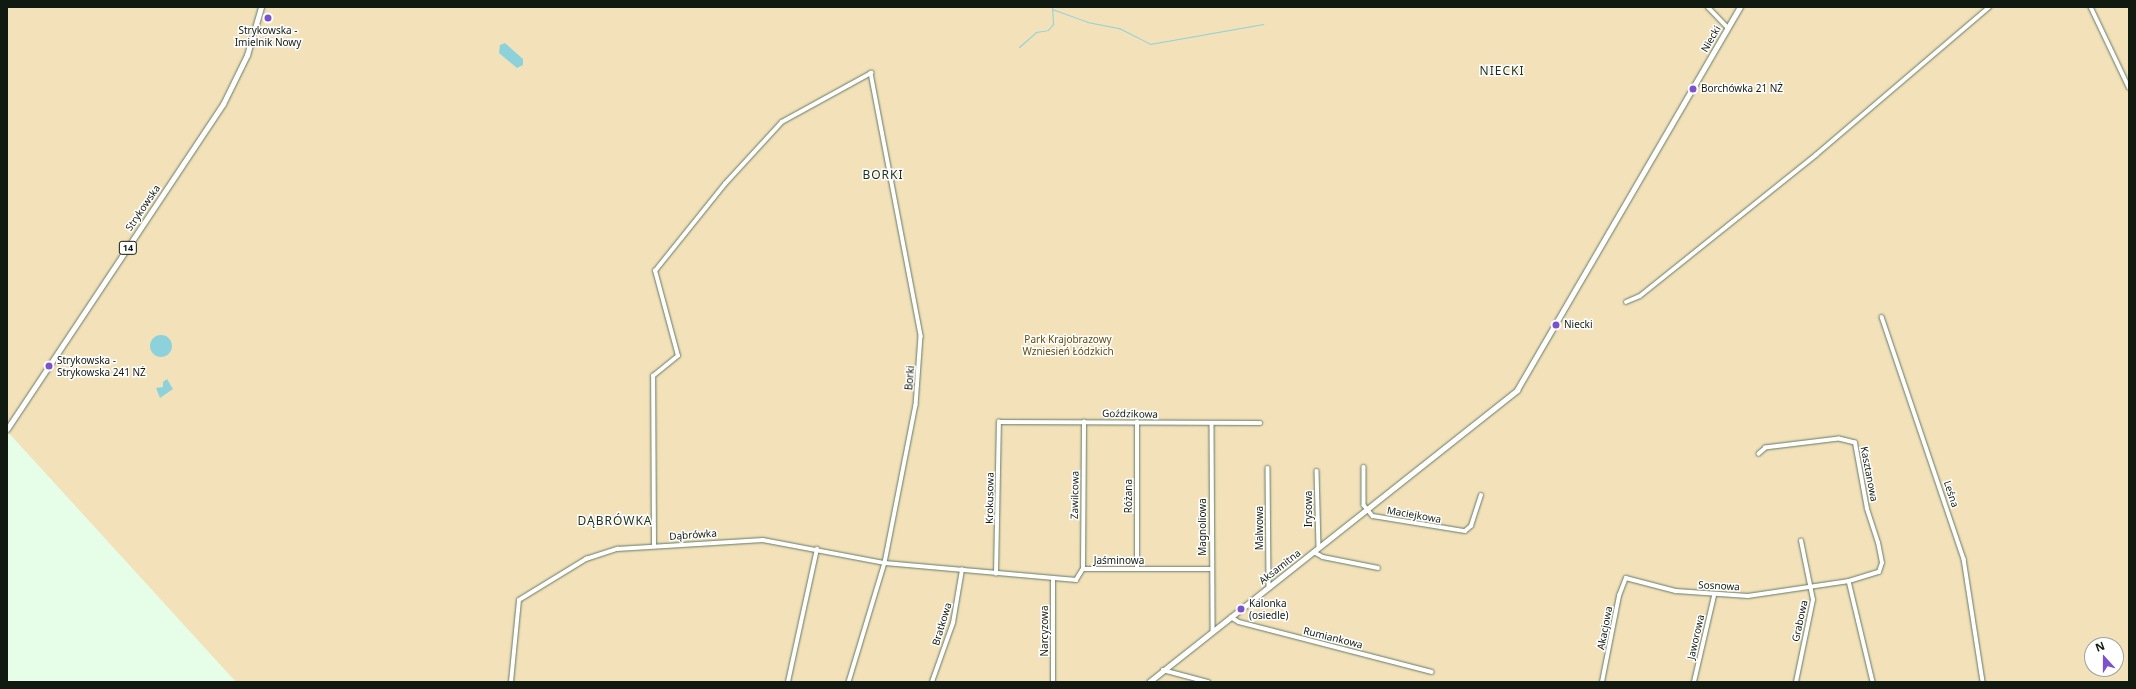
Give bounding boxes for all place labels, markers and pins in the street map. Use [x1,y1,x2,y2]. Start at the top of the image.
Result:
marker: Strykowska - Imielnik Nowy [263,13,273,23]
place label: Strykowska - Imielnik Nowy [235,24,301,48]
place label: Borchówka 21 NŻ [1701,83,1783,95]
marker: Borchówka 21 NŻ [1688,84,1698,94]
place label: Niecki [1564,319,1593,331]
marker: Niecki [1551,320,1561,330]
place label: Strykowska - Strykowska 241 NŻ [57,354,146,378]
marker: Strykowska - Strykowska 241 NŻ [44,361,54,371]
place label: Kalonka (osiedle) [1249,597,1288,620]
marker: Kalonka (osiedle) [1236,604,1246,614]

